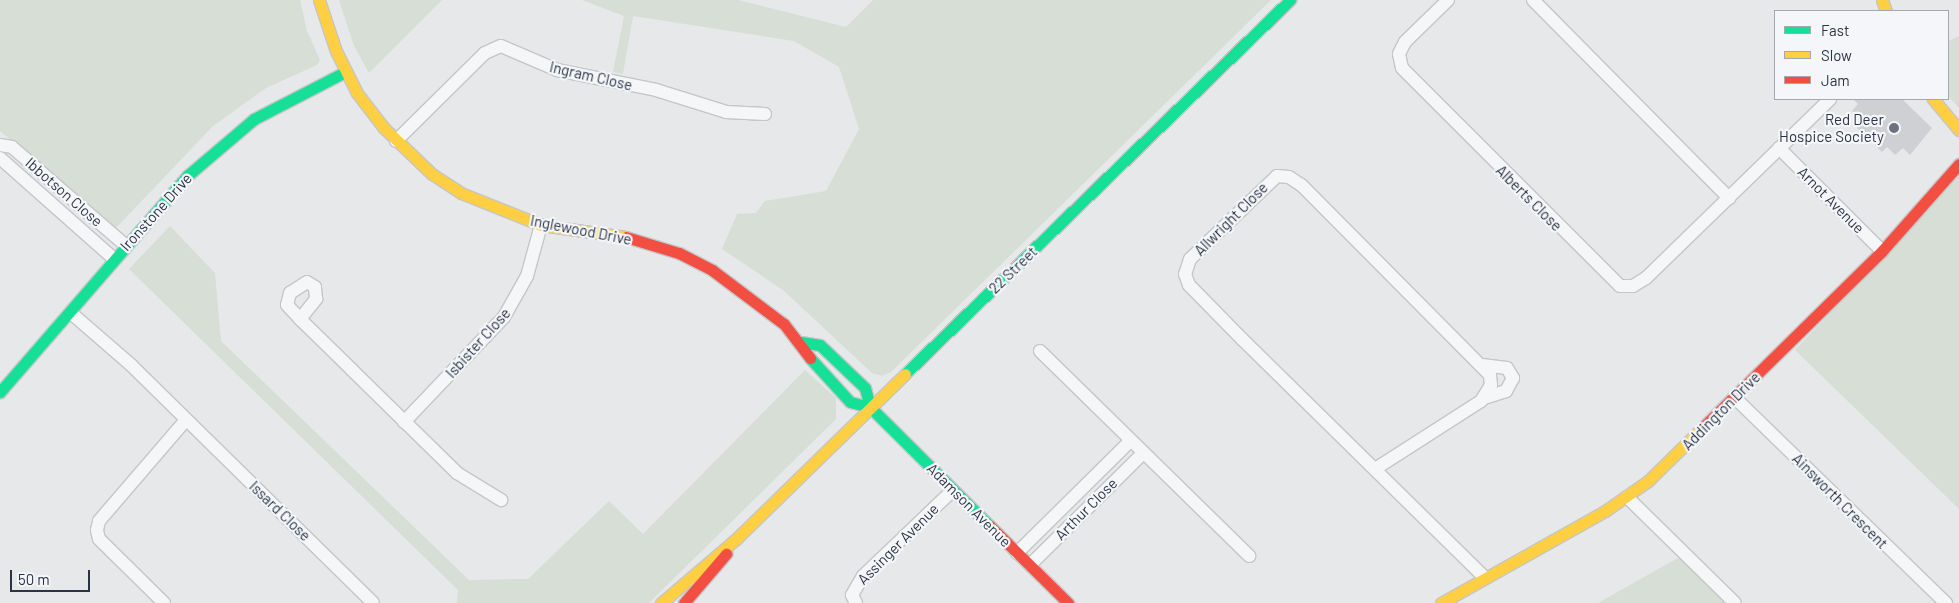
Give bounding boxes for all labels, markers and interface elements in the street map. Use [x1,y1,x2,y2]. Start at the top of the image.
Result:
legend [1774,10,1949,100]
text: Fast [1821,21,1849,39]
text: Slow [1821,46,1852,64]
street label: Ingram Close [548,58,634,94]
text: Jam [1821,71,1850,89]
place label: Red Deer Hospice Society [1779,110,1884,145]
marker: Red Deer Hospice Society [1888,122,1900,134]
street label: Ibbotson Close [22,154,106,230]
street label: Alberts Close [1492,161,1566,235]
street label: Arnot Avenue [1794,163,1868,237]
street label: Ironstone Drive [116,169,196,255]
street label: Allwright Close [1190,178,1272,260]
street label: Inglewood Drive [529,211,633,249]
street label: 22 Street [985,243,1041,297]
street label: Isbister Close [442,304,514,382]
street label: Addington Drive [1678,368,1764,454]
street label: Ainsworth Crescent [1789,450,1891,552]
street label: Adamson Avenue [923,459,1015,551]
street label: Arthur Close [1051,474,1121,544]
street label: Issard Close [246,477,314,545]
street label: Assinger Avenue [854,500,942,588]
scale bar [12,560,92,592]
text: 50 m [18,570,50,588]

